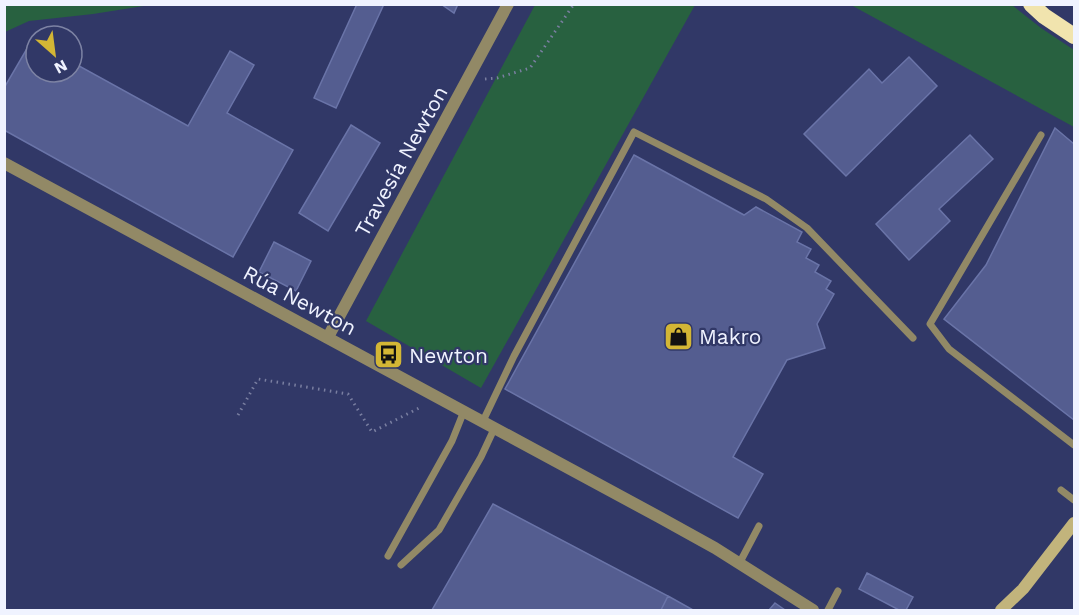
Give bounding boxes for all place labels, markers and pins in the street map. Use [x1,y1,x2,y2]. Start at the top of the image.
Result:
shop icon: Makro [662,320,694,352]
place label: Makro [699,324,761,349]
bus stop icon: Newton [372,339,404,371]
place label: Newton [409,343,488,368]

